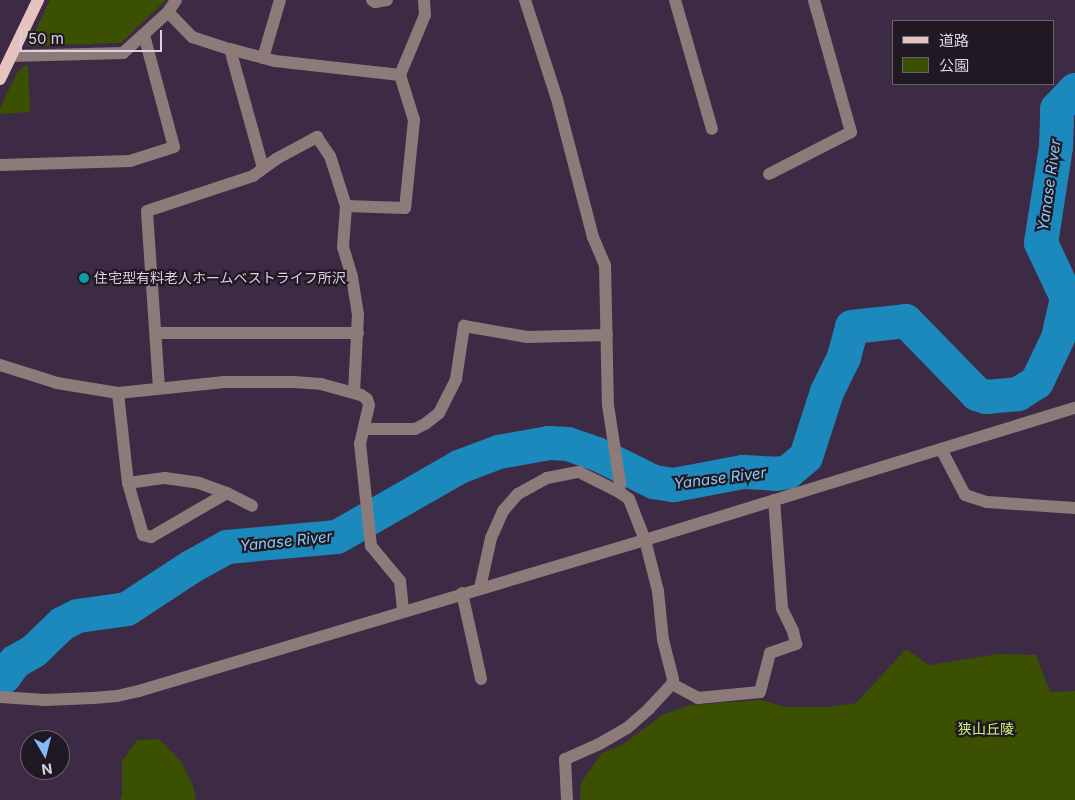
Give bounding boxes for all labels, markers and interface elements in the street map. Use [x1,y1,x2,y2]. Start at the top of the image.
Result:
scale bar [22,20,165,52]
legend [892,20,1055,85]
text: 50 m [28,29,64,48]
text: 道路 [939,31,969,50]
text: 公園 [939,56,969,75]
water label: Yanase River [1034,138,1064,232]
place label: 住宅型有料老人ホームベストライフ所沢 [94,270,346,286]
marker: 住宅型有料老人ホームベストライフ所沢 [78,272,90,284]
water label: Yanase River [673,463,767,493]
water label: Yanase River [239,527,333,555]
park label: 狭山丘陵 [958,721,1014,737]
north arrow [20,730,70,780]
text: N [41,760,53,779]

